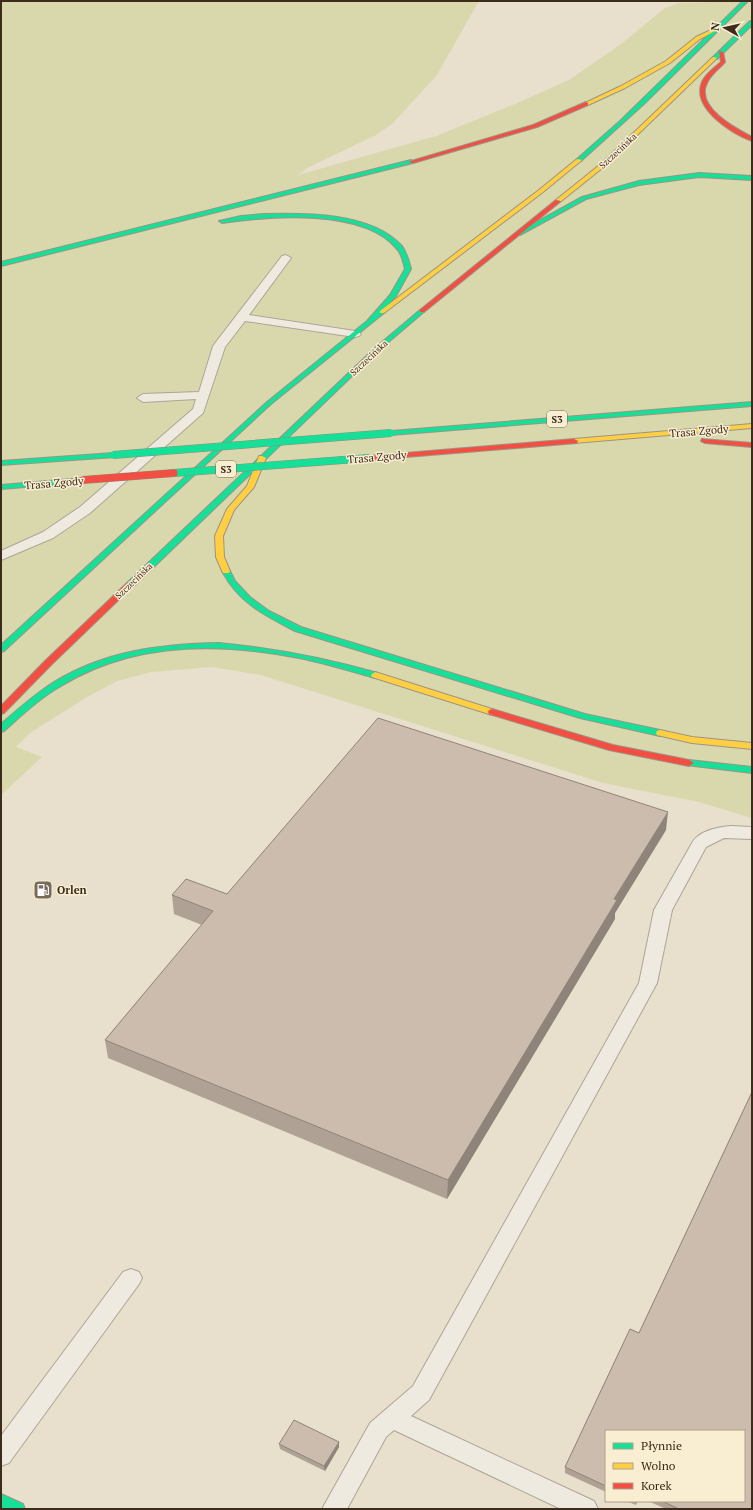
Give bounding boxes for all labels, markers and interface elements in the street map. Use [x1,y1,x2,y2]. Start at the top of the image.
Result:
north arrow [705,8,745,48]
text: N [708,21,723,32]
street label: Szczecińska [597,130,640,172]
street label: Szczecińska [348,337,391,379]
road number: S3 [547,411,567,427]
street label: Trasa Zgody [669,421,730,441]
street label: Trasa Zgody [347,447,408,467]
road number: S3 [216,461,236,477]
street label: Trasa Zgody [24,473,85,493]
street label: Szczecińska [113,560,155,602]
fuel station icon: Orlen [32,879,54,901]
place label: Orlen [57,883,87,897]
legend [605,1430,745,1502]
text: Płynnie [641,1438,682,1453]
text: Wolno [641,1458,676,1473]
text: Korek [641,1478,672,1493]

